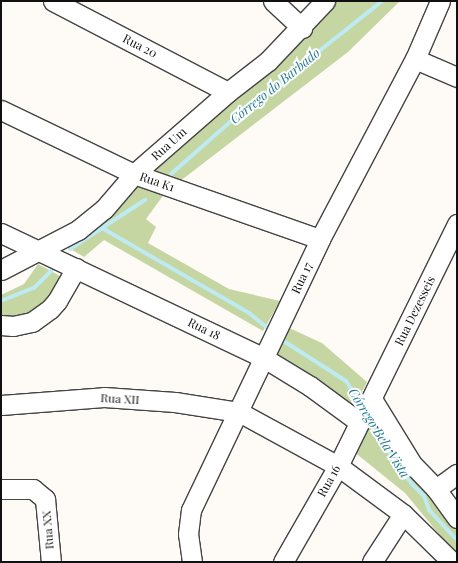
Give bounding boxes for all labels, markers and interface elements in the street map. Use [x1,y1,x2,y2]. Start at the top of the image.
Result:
street label: Rua 20 [120,31,160,61]
water label: Córrego do Barbado [227,45,323,127]
street label: Rua Um [148,124,190,164]
street label: Rua K1 [138,169,176,195]
street label: Rua 17 [288,260,316,296]
street label: Rua Dezesseis [392,274,438,348]
street label: Rua 18 [185,315,223,343]
water label: Córrego Bela Vista [345,385,413,481]
street label: Rua XII [100,391,140,407]
street label: Rua 16 [314,462,344,500]
street label: Rua XX [39,510,57,550]

